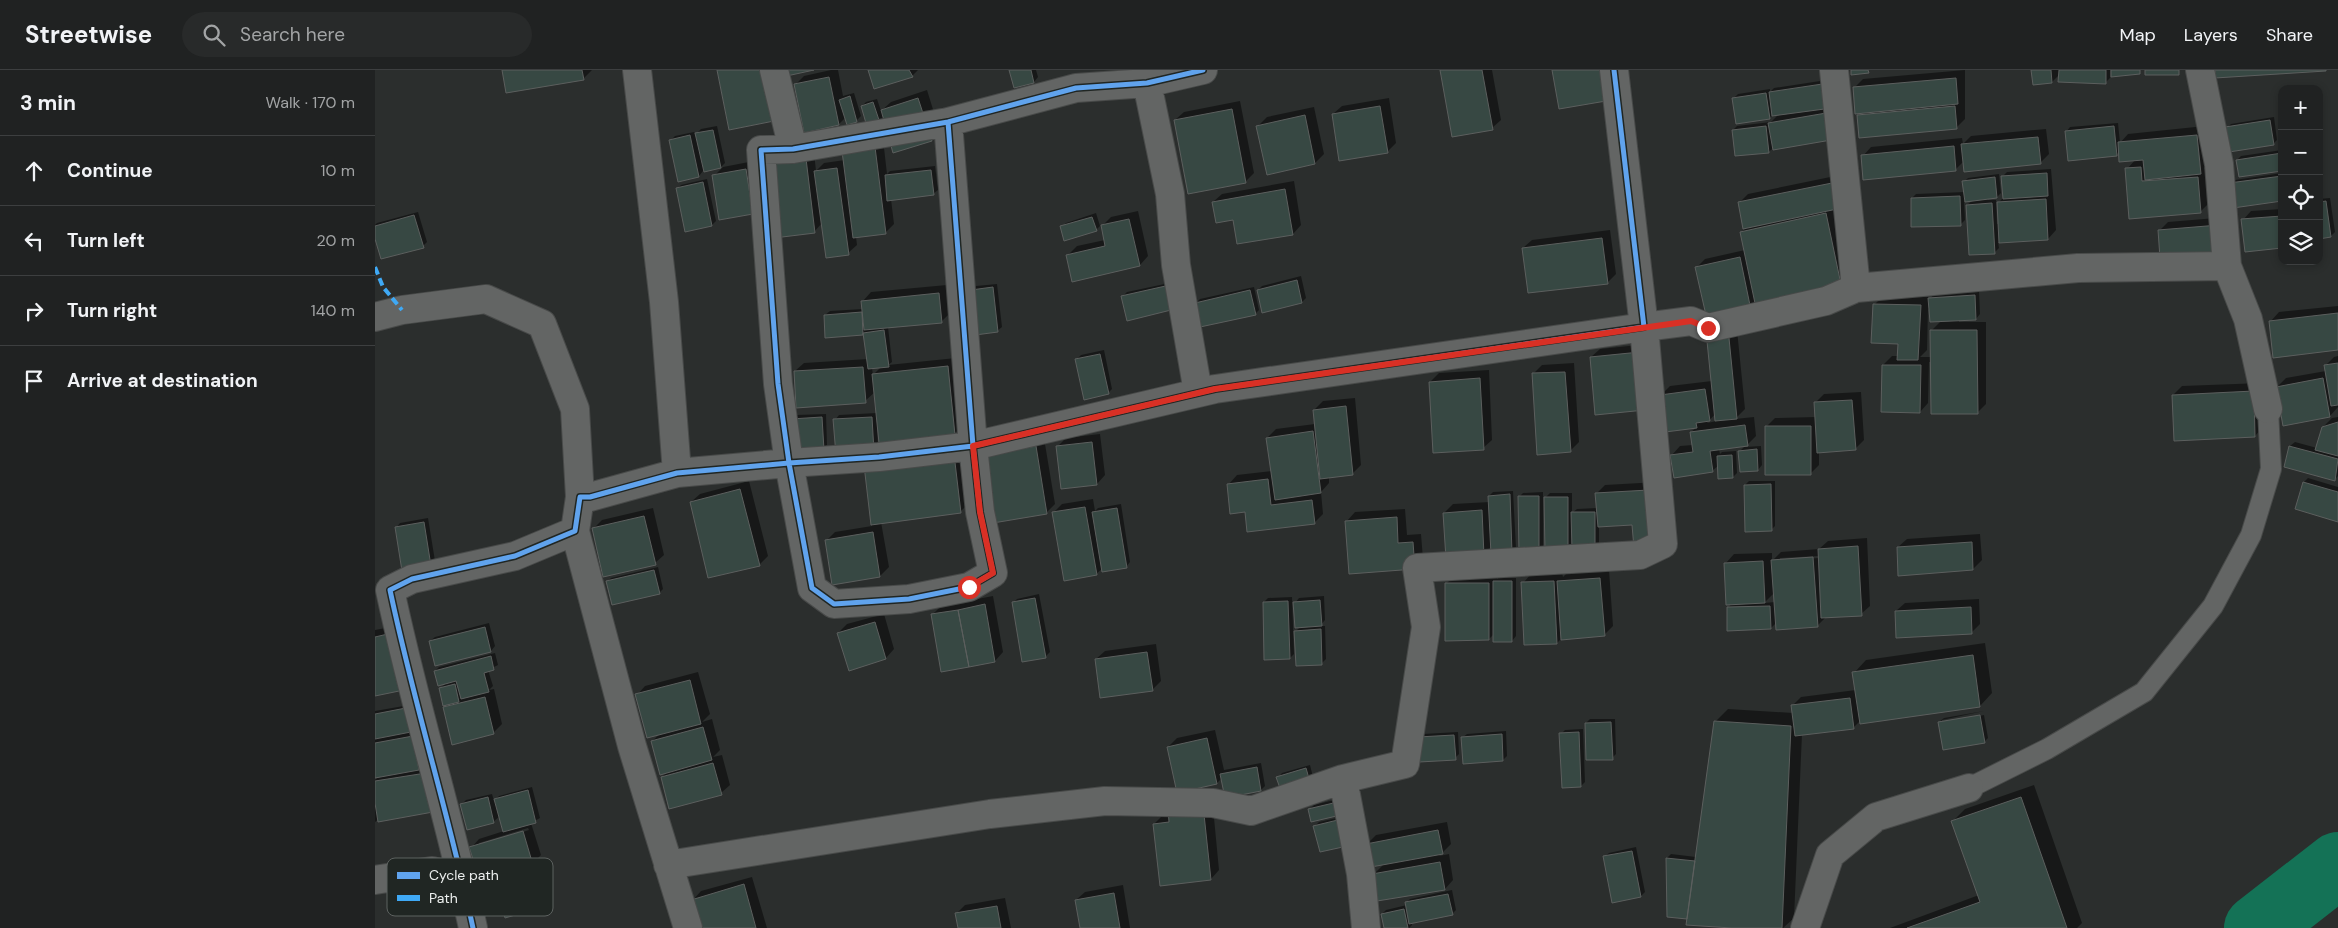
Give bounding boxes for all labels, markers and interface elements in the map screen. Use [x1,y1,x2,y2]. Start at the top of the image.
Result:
search box [182,12,532,57]
text: Streetwise [25,19,152,50]
icon: search [200,21,228,49]
text: Search here [240,22,345,47]
text: Map [2120,23,2156,47]
text: Layers [2184,23,2238,47]
text: Share [2266,23,2313,47]
map controls [2278,85,2323,265]
button: + [2278,85,2323,130]
text: 3 min [20,89,76,117]
text: Walk · 170 m [266,92,355,113]
button: − [2278,130,2323,175]
icon: ahead [20,157,48,185]
text: Continue [67,158,153,183]
text: 10 m [321,160,355,181]
button: locate [2278,175,2323,220]
button: layers [2278,220,2323,265]
icon: left [20,227,48,255]
text: Turn left [67,228,145,253]
text: 20 m [316,230,355,251]
icon: right [20,297,48,325]
text: Turn right [67,298,157,323]
text: 140 m [311,300,355,321]
route end [1697,317,1720,340]
icon: arrive [20,367,48,395]
text: Arrive at destination [67,368,258,393]
route start [958,576,981,599]
legend [387,858,553,916]
text: Cycle path [429,866,499,884]
text: Path [429,889,458,907]

